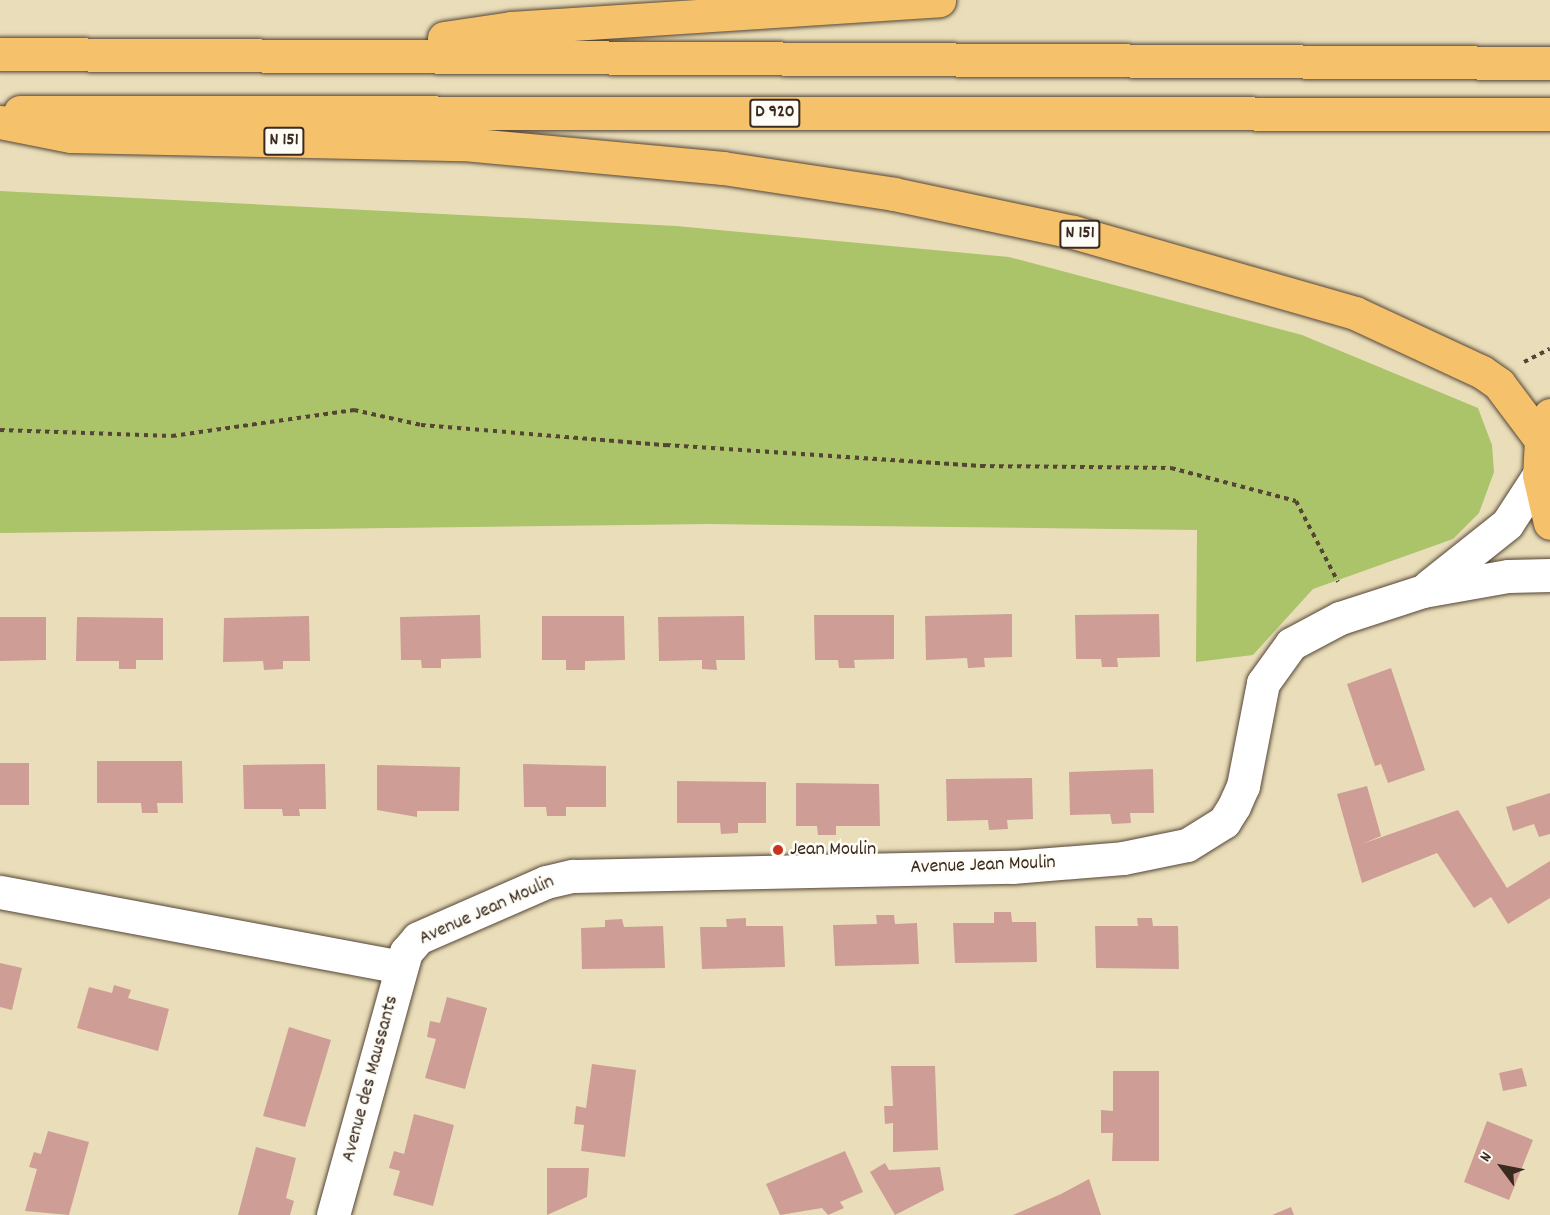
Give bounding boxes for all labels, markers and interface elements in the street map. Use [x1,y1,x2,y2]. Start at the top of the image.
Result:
road number: D 920 [748,98,802,128]
road number: N 151 [263,126,305,156]
road number: N 151 [1059,219,1101,249]
place label: Jean Moulin [790,838,876,862]
marker: Jean Moulin [771,843,785,857]
street label: Avenue Jean Moulin [910,851,1056,881]
street label: Avenue Jean Moulin [416,870,558,952]
street label: Avenue des Maussants [337,993,405,1165]
north arrow [1472,1137,1532,1197]
text: N [1474,1148,1498,1167]

